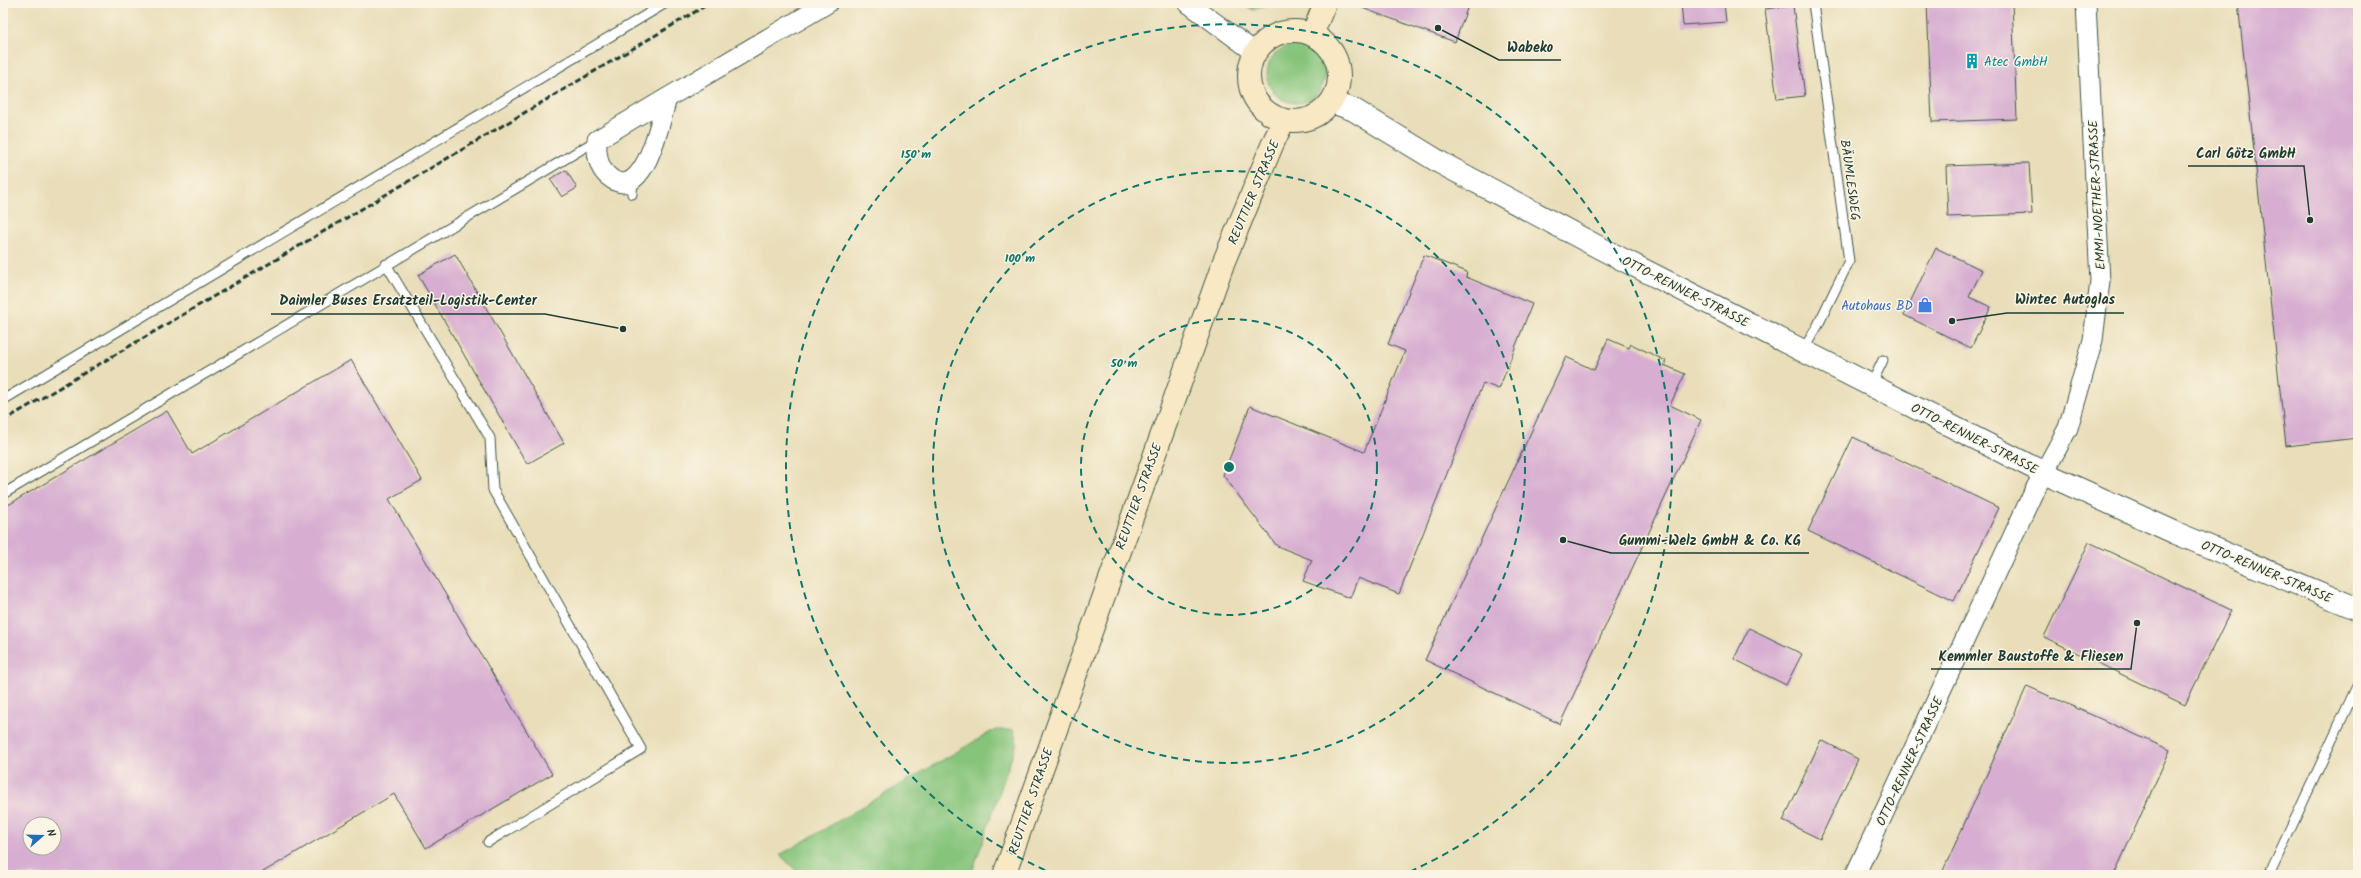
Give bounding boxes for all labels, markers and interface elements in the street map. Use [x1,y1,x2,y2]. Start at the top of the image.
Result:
callout: Wabeko [1499,34,1561,60]
text: Wabeko [1507,37,1554,59]
building icon: Atec GmbH [1963,52,1981,70]
place label: Atec GmbH [1984,52,2048,73]
street label: EMMI-NOETHER-STRASSE [2083,119,2112,270]
street label: REUTTIER STRASSE [1223,137,1286,248]
street label: BÄUMLESWEG [1833,138,1866,222]
callout: Carl Götz GmbH [2188,140,2304,166]
text: Carl Götz GmbH [2196,143,2296,165]
text: 150 m [901,145,931,164]
text: 100 m [1005,249,1035,268]
street label: OTTO-RENNER-STRASSE [1618,251,1753,334]
callout: Wintec Autoglas [2007,287,2124,313]
callout: Daimler Buses Ersatzteil-Logistik-Center [271,288,545,314]
text: Wintec Autoglas [2015,289,2116,311]
text: Daimler Buses Ersatzteil-Logistik-Center [279,290,538,312]
place label: Autohaus BD [1841,296,1913,317]
shop icon: Autohaus BD [1916,296,1934,314]
text: 50 m [1110,354,1138,373]
street label: OTTO-RENNER-STRASSE [1907,398,2042,481]
street label: REUTTIER STRASSE [1110,440,1169,553]
centre of rings [1222,460,1236,474]
callout: Gummi-Welz GmbH & Co. KG [1611,527,1809,553]
text: Gummi-Welz GmbH & Co. KG [1619,530,1801,552]
street label: OTTO-RENNER-STRASSE [2198,535,2336,610]
callout: Kemmler Baustoffe & Fliesen [1931,643,2131,669]
text: Kemmler Baustoffe & Fliesen [1939,646,2124,668]
street label: OTTO-RENNER-STRASSE [1871,693,1950,830]
street label: REUTTIER STRASSE [1003,745,1060,858]
north arrow [22,816,62,856]
text: N [41,827,60,839]

